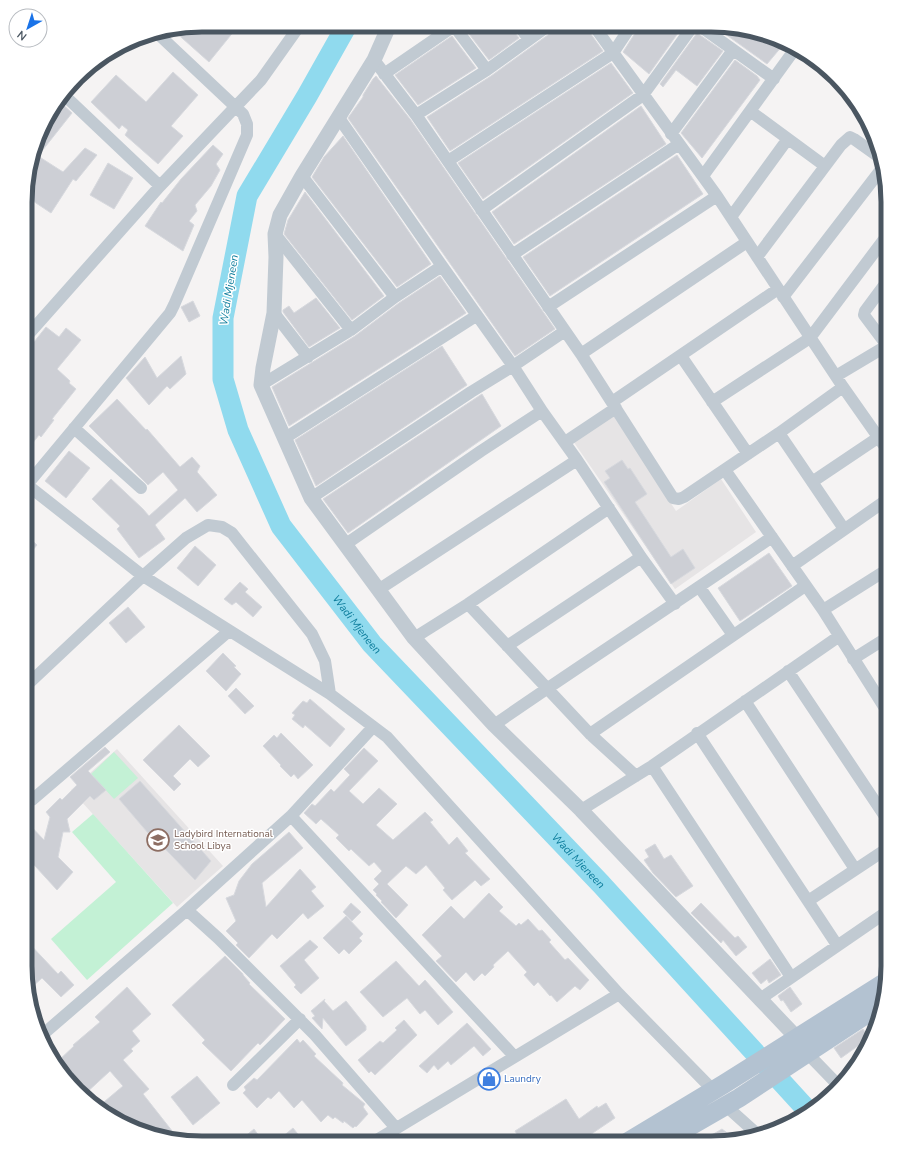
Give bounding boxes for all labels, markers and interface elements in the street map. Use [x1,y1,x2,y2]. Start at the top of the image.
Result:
north arrow [8,8,48,48]
text: N [14,27,30,44]
water label: Wadi Mjeneen [216,254,242,326]
water label: Wadi Mjeneen [329,592,385,657]
school or university icon: Ladybird International School Libya [145,827,171,853]
place label: Ladybird International School Libya [174,827,273,853]
water label: Wadi Mjeneen [549,830,609,891]
shop icon: Laundry [476,1066,502,1092]
place label: Laundry [504,1072,542,1086]

